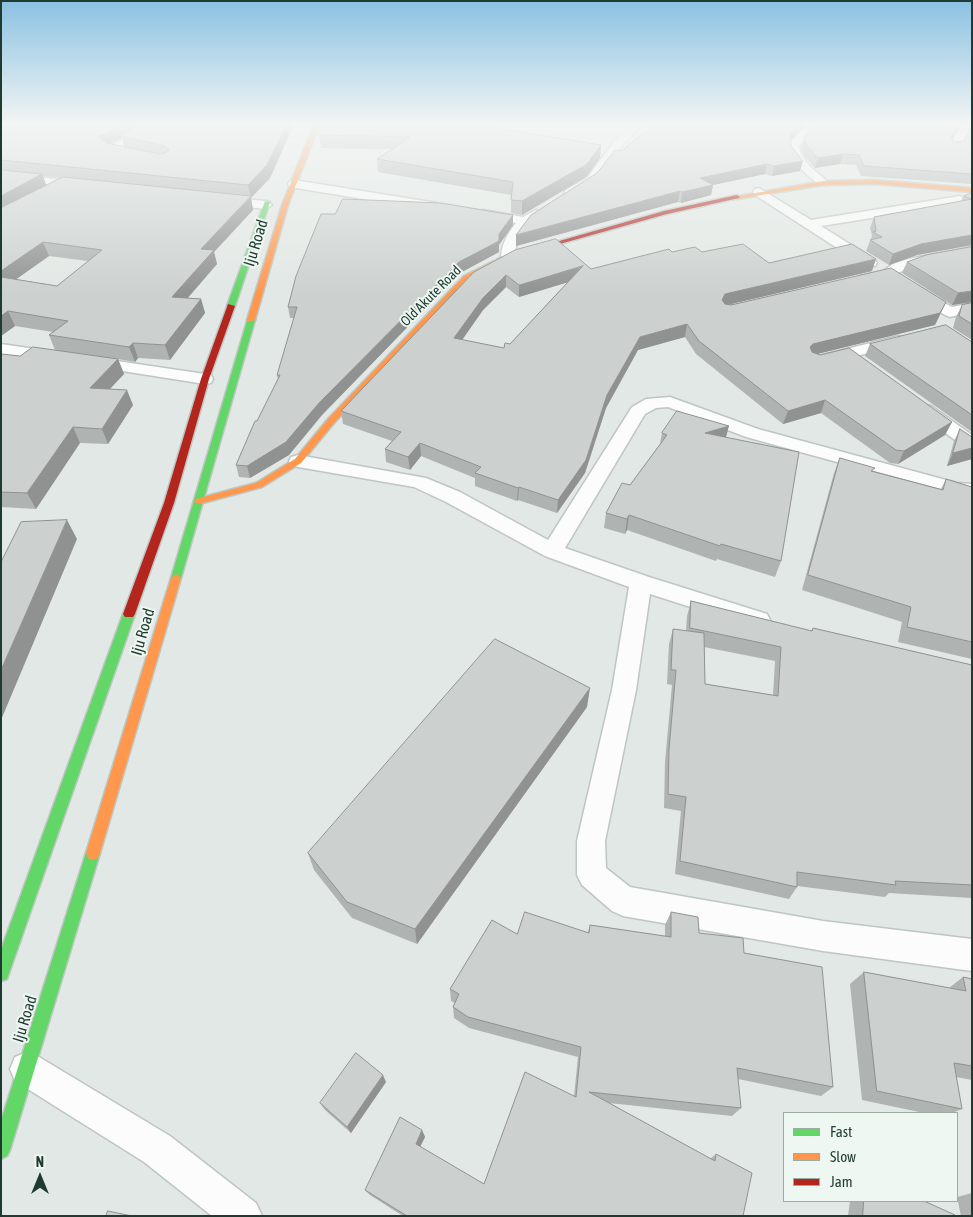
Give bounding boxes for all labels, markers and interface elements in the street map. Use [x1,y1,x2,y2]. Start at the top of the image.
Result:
street label: Iju Road [240,217,272,269]
street label: Old Akute Road [397,262,465,330]
street label: Iju Road [127,606,159,658]
street label: Iju Road [9,993,41,1045]
legend [783,1112,958,1202]
text: Fast [830,1123,852,1140]
text: Slow [830,1148,856,1165]
north arrow [15,1152,65,1202]
text: N [36,1154,44,1170]
text: Jam [830,1173,853,1190]

